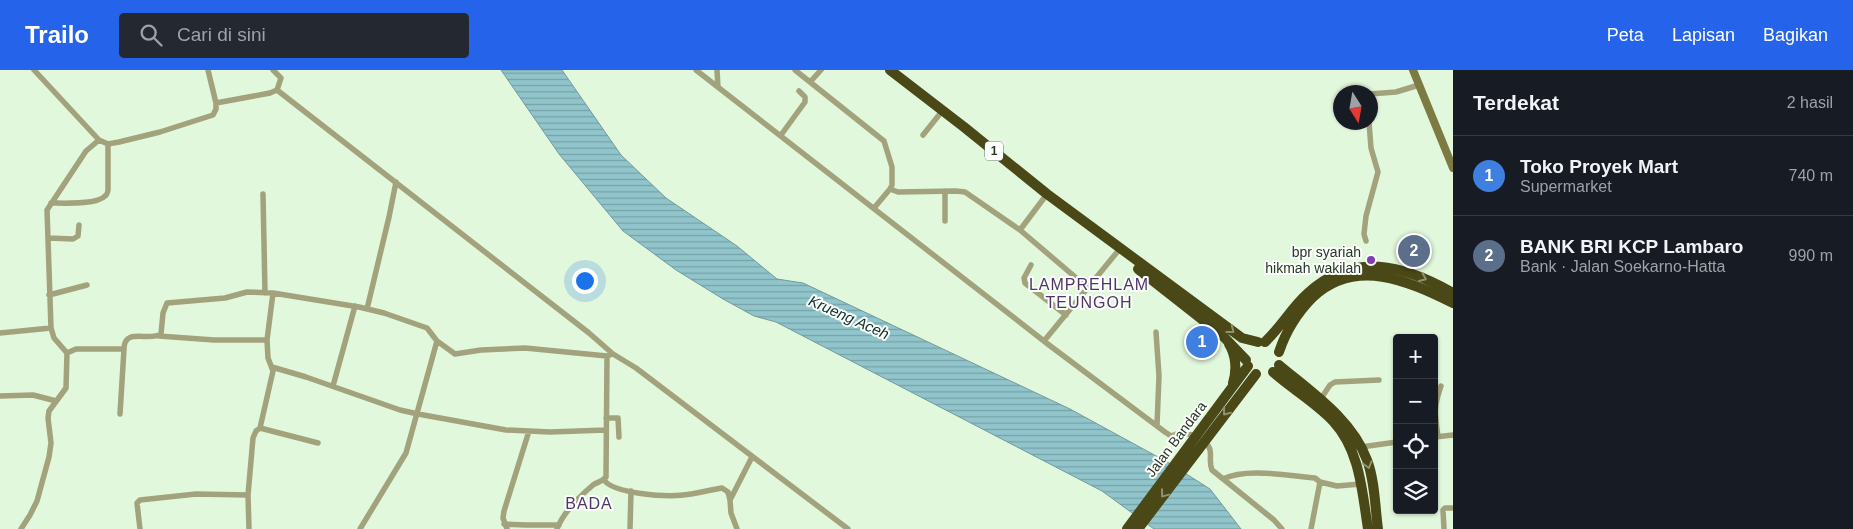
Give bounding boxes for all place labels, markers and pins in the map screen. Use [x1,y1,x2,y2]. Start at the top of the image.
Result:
pin: 2 [1398,232,1430,270]
place label: bpr syariah hikmah wakilah [1265,244,1361,276]
marker: bpr syariah hikmah wakilah [1365,254,1377,266]
pin: 1 [1186,323,1218,361]

